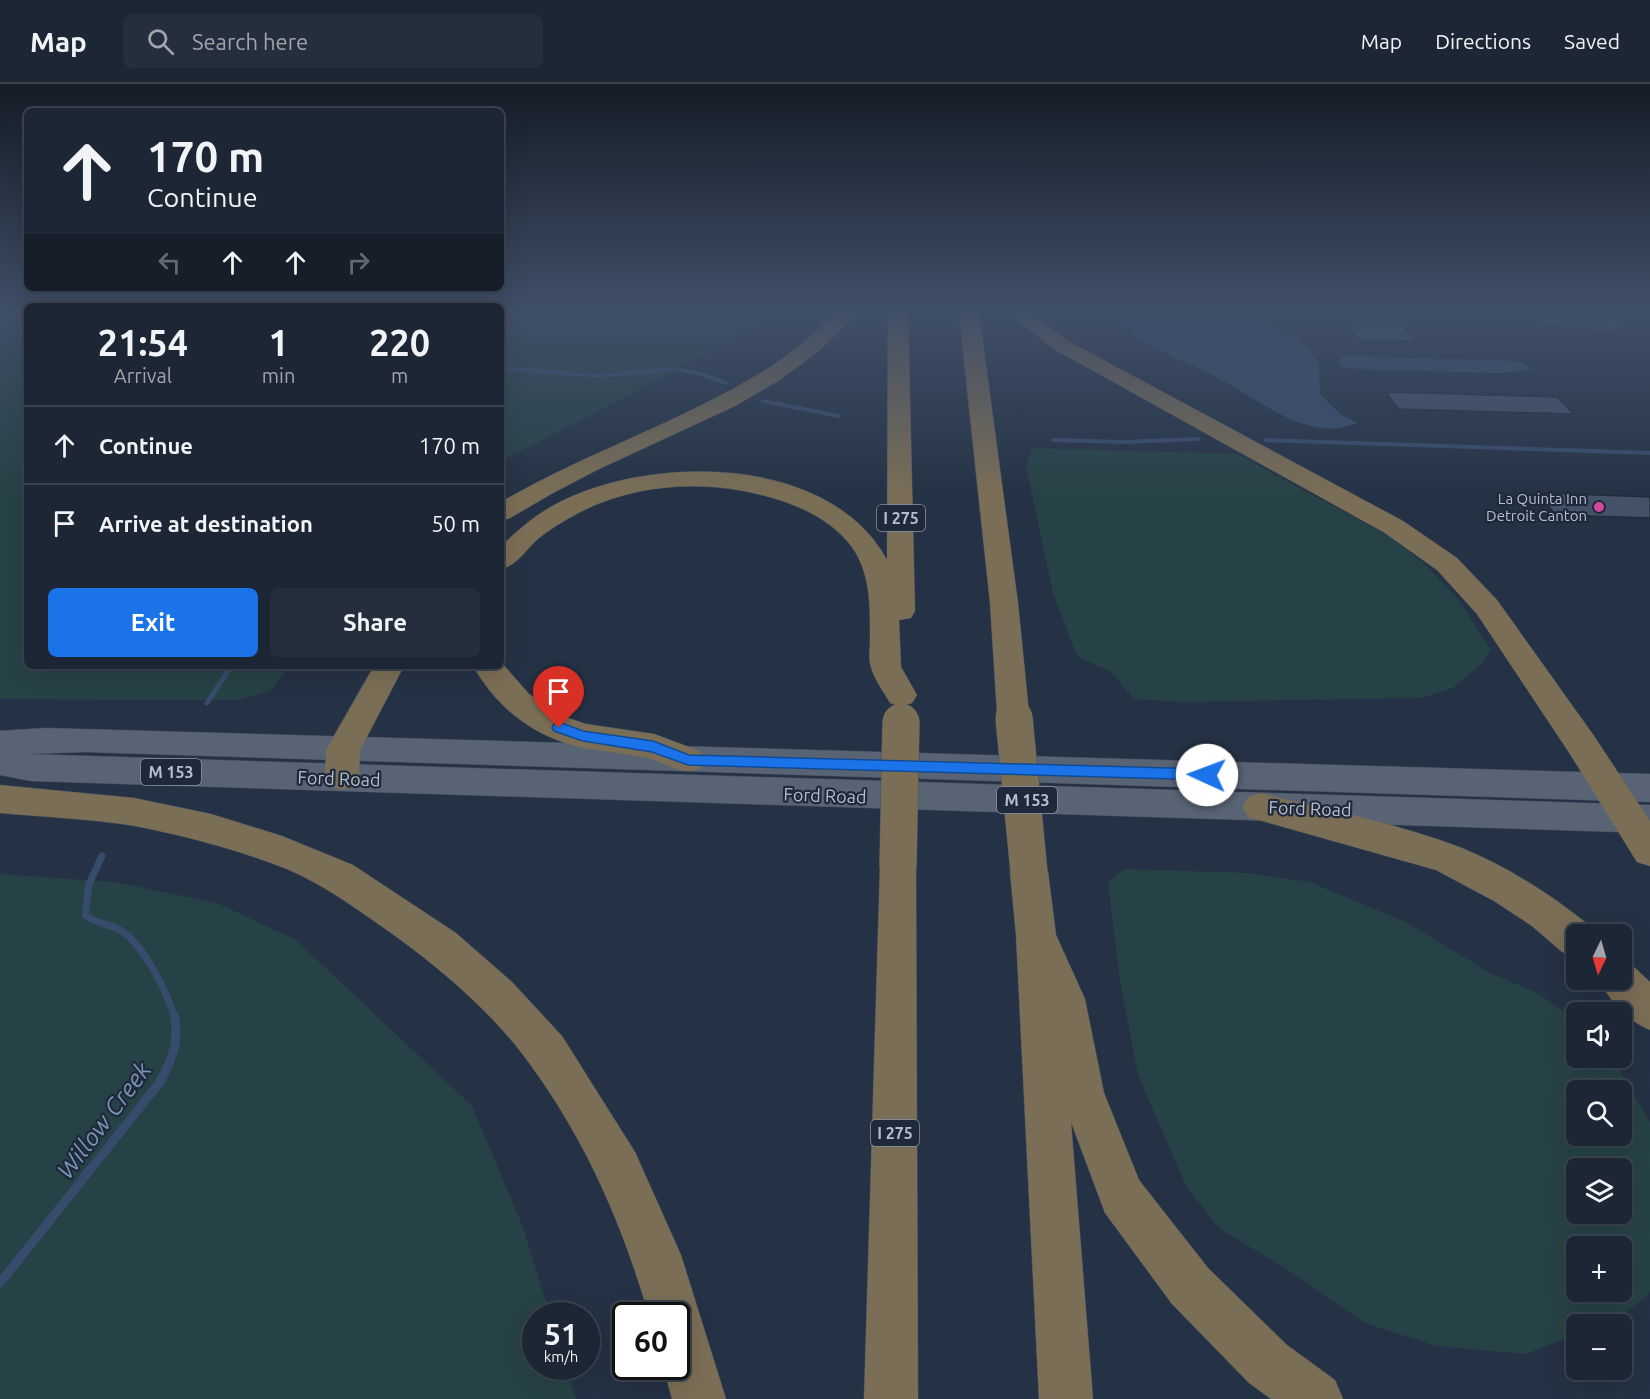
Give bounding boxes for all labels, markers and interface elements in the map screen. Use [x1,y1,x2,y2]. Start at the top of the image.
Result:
search box [123,14,543,68]
icon: search [144,25,177,58]
text: Map [30,26,87,57]
text: Search here [192,29,308,54]
text: Map [1361,29,1402,53]
text: Directions [1435,29,1531,53]
text: Saved [1564,29,1620,53]
icon: ahead [48,132,126,210]
text: 170 m [147,133,264,180]
text: Continue [147,182,258,212]
icon: left [153,246,186,279]
icon: ahead [216,246,249,279]
icon: ahead [279,246,312,279]
icon: right [342,246,375,279]
text: 21:54 [98,322,188,363]
text: 1 [268,322,289,363]
text: 220 [369,322,430,363]
text: Arrival [114,364,172,387]
text: min [262,364,295,387]
text: m [391,364,408,387]
icon: ahead [48,429,81,462]
text: Continue [99,433,193,458]
text: 170 m [419,433,480,458]
place label: La Quinta Inn Detroit Canton [1486,490,1587,524]
marker: La Quinta Inn Detroit Canton [1592,500,1606,514]
road number: I 275 [877,505,925,531]
icon: arrive [48,507,81,540]
text: Arrive at destination [99,511,313,536]
text: 50 m [431,511,480,536]
button: Exit [48,588,258,657]
button: Share [270,588,480,657]
pin [533,666,584,728]
icon: arrive [542,675,575,708]
position arrow [1175,743,1239,807]
road number: M 153 [141,759,201,785]
street label: Ford Road [297,767,381,789]
street label: Ford Road [783,784,867,806]
road number: M 153 [997,787,1057,813]
street label: Ford Road [1268,797,1352,819]
north arrow [1566,924,1632,990]
map controls [1566,924,1632,1380]
button: sound [1566,1002,1632,1068]
water label: Willow Creek [52,1056,157,1183]
button: search [1566,1080,1632,1146]
road number: I 275 [871,1120,919,1146]
button: layers [1566,1158,1632,1224]
button: + [1566,1236,1632,1302]
speed limit sign: 60 [612,1302,690,1380]
button: − [1566,1314,1632,1380]
text: 51 [544,1317,578,1351]
text: km/h [544,1348,578,1365]

